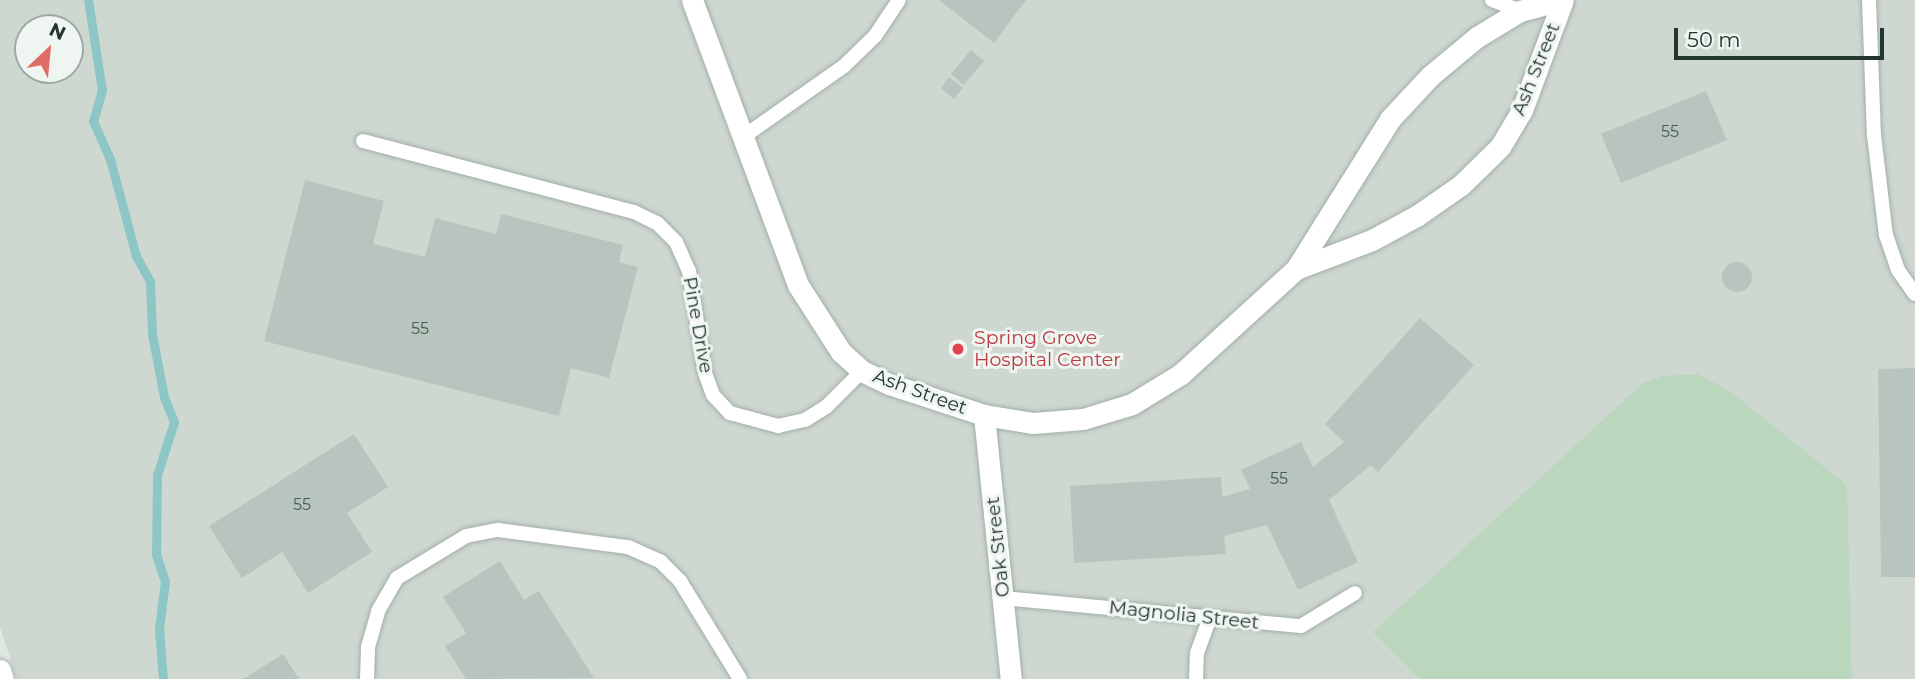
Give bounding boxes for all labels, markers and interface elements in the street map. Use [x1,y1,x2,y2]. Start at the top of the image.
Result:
north arrow [14,14,84,84]
scale bar [1677,14,1887,58]
text: N [46,18,69,45]
street label: Ash Street [1507,19,1565,119]
text: 50 m [1687,27,1741,52]
house number: 55 [1661,122,1679,142]
street label: Pine Drive [678,275,718,375]
house number: 55 [411,319,429,339]
place label: Spring Grove Hospital Center [974,327,1121,371]
marker: Spring Grove Hospital Center [948,339,968,359]
street label: Ash Street [870,365,970,419]
house number: 55 [1270,469,1288,489]
house number: 55 [293,495,311,515]
street label: Oak Street [981,496,1015,598]
street label: Magnolia Street [1108,596,1260,634]

